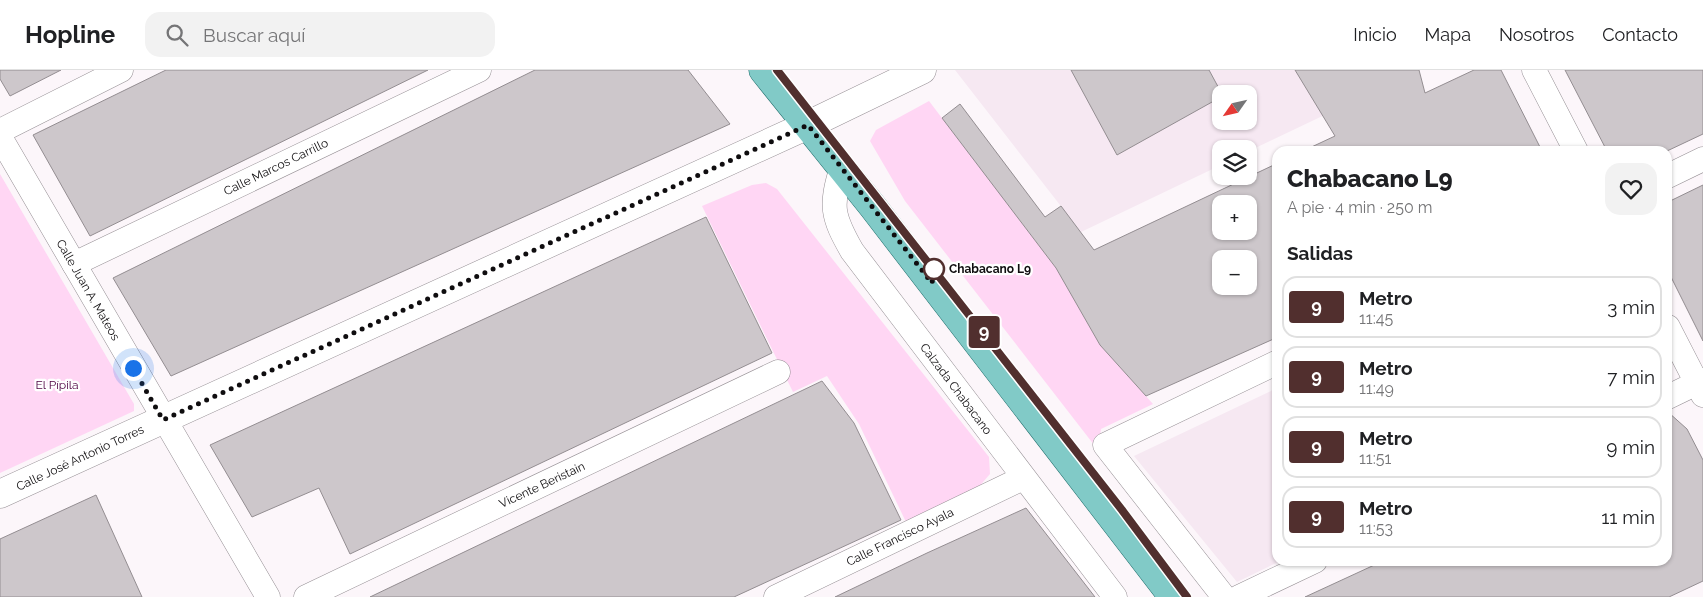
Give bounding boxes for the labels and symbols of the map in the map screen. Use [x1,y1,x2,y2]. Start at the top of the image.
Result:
north arrow [1212,85,1258,130]
street label: Calle Marcos Carrillo [222,136,330,198]
street label: Calle Juan A. Mateos [53,237,123,343]
marker: Chabacano L9 [923,258,945,280]
place label: Chabacano L9 [949,262,1031,276]
line badge: 9 [968,316,1000,348]
street label: Calzada Chabacano [917,341,995,437]
your location [121,356,146,381]
park label: El Pípila [35,378,79,392]
street label: Calle José Antonio Torres [14,422,146,494]
street label: Vicente Beristain [497,459,587,511]
street label: Calle Francisco Ayala [844,505,956,569]

